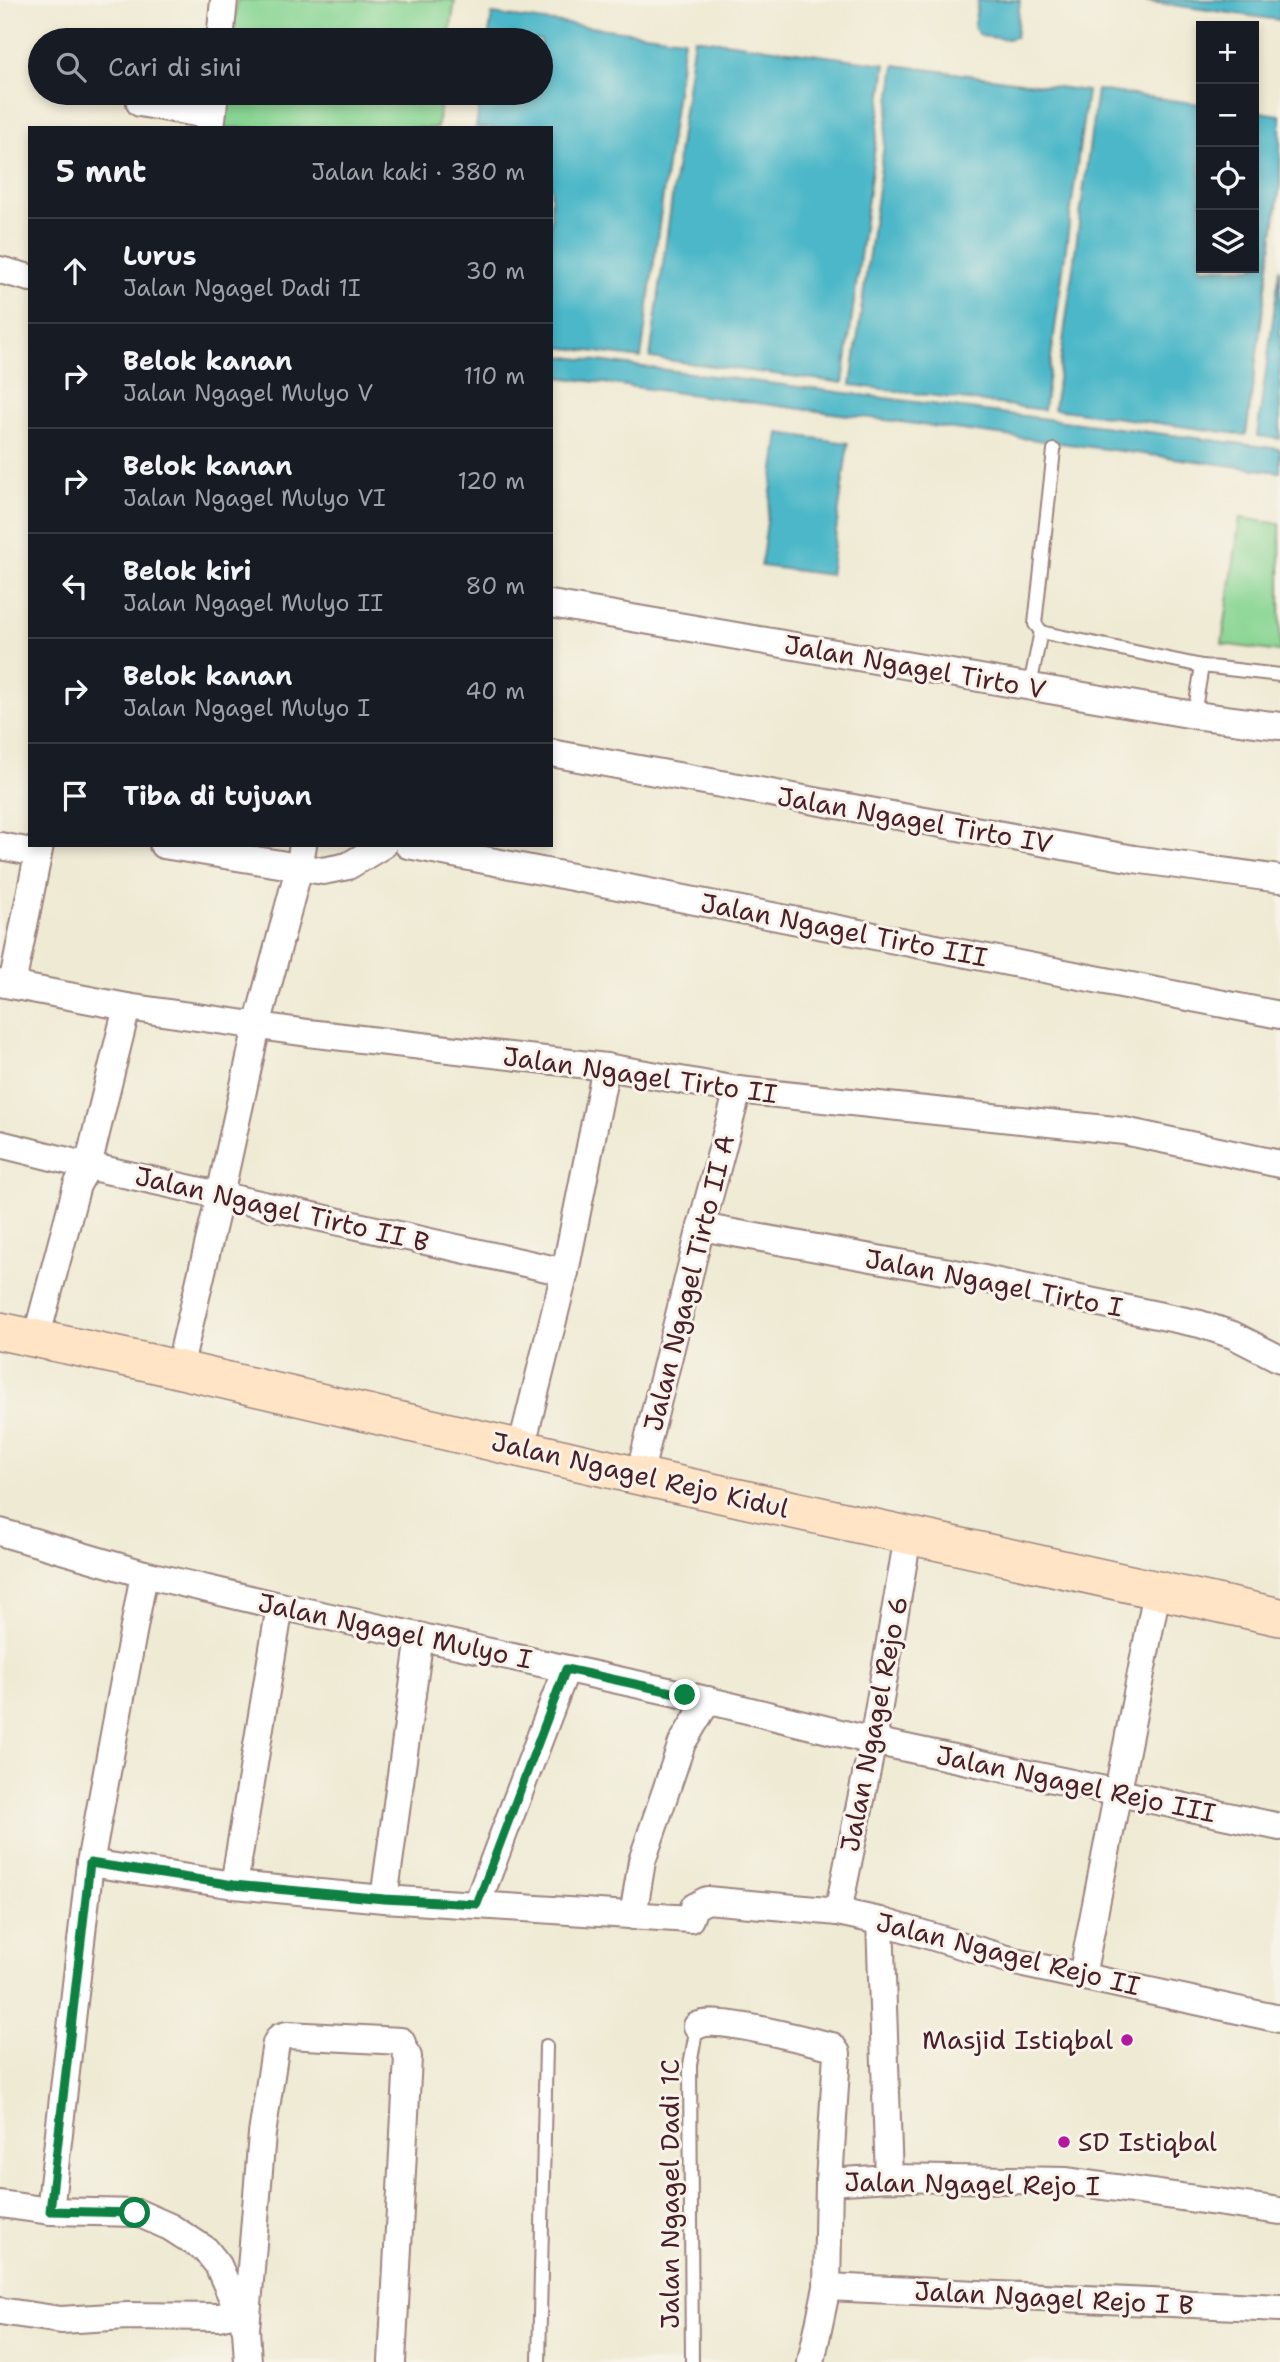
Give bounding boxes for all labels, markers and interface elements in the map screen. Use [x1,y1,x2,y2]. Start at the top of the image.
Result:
map controls [1196,21,1259,273]
button: + [1196,21,1259,84]
search box [28,28,553,105]
icon: search [52,48,90,86]
text: Cari di sini [108,49,242,84]
button: − [1196,84,1259,147]
button: locate [1196,147,1259,210]
text: 5 mnt [56,151,146,192]
text: Jalan kaki · 380 m [311,157,525,187]
button: layers [1196,210,1259,273]
text: Lurus [123,238,196,273]
icon: ahead [56,252,94,290]
text: 30 m [466,256,525,286]
text: Jalan Ngagel Dadi 1I [123,273,361,303]
text: Belok kanan [123,343,292,378]
icon: right [56,357,94,395]
text: 110 m [463,361,525,391]
text: Jalan Ngagel Mulyo V [123,378,373,408]
text: Belok kanan [123,448,292,483]
icon: right [56,462,94,500]
text: 120 m [457,466,525,496]
text: Jalan Ngagel Mulyo VI [123,483,386,513]
text: Belok kiri [123,553,252,588]
icon: left [56,567,94,605]
text: 80 m [466,571,525,601]
text: Jalan Ngagel Mulyo II [123,588,383,618]
street label: Jalan Ngagel Tirto V [781,626,1049,707]
text: Belok kanan [123,658,292,693]
icon: right [56,672,94,710]
text: 40 m [465,676,525,706]
text: Jalan Ngagel Mulyo I [123,693,370,723]
icon: arrive [56,777,94,815]
text: Tiba di tujuan [123,778,312,813]
street label: Jalan Ngagel Tirto IV [775,778,1056,861]
street label: Jalan Ngagel Tirto III [698,885,990,974]
street label: Jalan Ngagel Tirto II [501,1038,779,1111]
street label: Jalan Ngagel Tirto II A [635,1131,742,1435]
street label: Jalan Ngagel Tirto II B [132,1158,433,1259]
street label: Jalan Ngagel Tirto I [862,1240,1126,1325]
street label: Jalan Ngagel Rejo Kidul [488,1423,792,1526]
street label: Jalan Ngagel Mulyo I [255,1584,535,1677]
street label: Jalan Ngagel Rejo 6 [832,1593,915,1855]
route end [669,1679,700,1710]
street label: Jalan Ngagel Rejo III [933,1737,1219,1830]
street label: Jalan Ngagel Rejo II [873,1904,1144,2003]
place label: Masjid Istiqbal [922,2022,1113,2057]
marker: Masjid Istiqbal [1119,2032,1135,2048]
street label: Jalan Ngagel Dadi 1C [652,2059,687,2329]
place label: SD Istiqbal [1078,2124,1217,2159]
marker: SD Istiqbal [1056,2134,1072,2150]
street label: Jalan Ngagel Rejo I [844,2164,1100,2203]
route start [119,2197,150,2228]
street label: Jalan Ngagel Rejo I B [913,2273,1195,2322]

